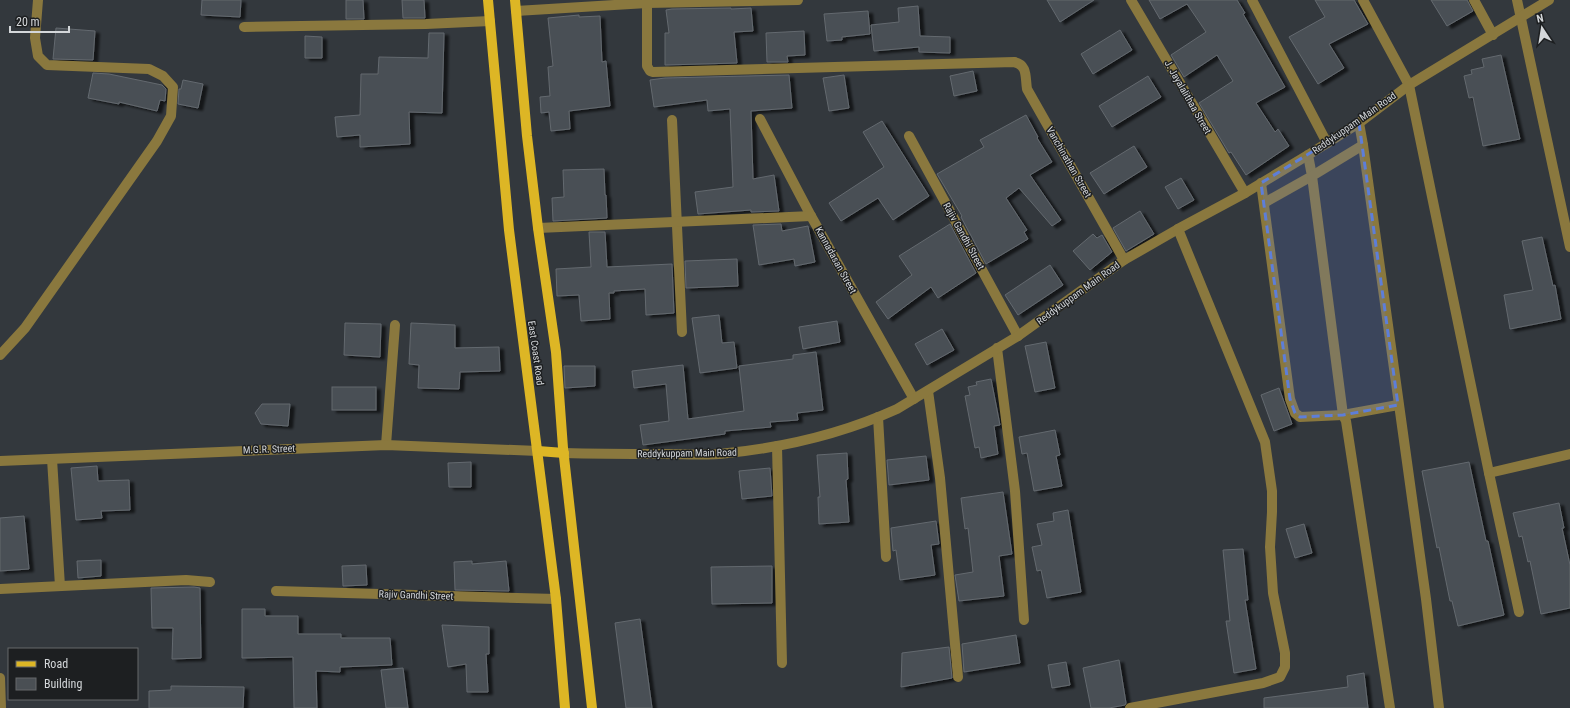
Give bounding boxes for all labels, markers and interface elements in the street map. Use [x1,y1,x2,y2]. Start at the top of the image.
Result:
scale bar [10,8,69,34]
north arrow [1522,8,1562,48]
text: N [1535,12,1545,26]
text: 20 m [16,15,40,29]
street label: J. Jayalalithaa Street [1162,58,1214,136]
street label: Reddykuppam Main Road [1310,90,1398,156]
street label: Vanchinathan Street [1044,125,1094,199]
street label: Rajiv Gandhi Street [941,201,987,271]
street label: Kannadasan Street [813,225,859,295]
street label: Reddykuppam Main Road [1034,259,1122,327]
street label: East Coast Road [526,320,546,386]
street label: M.G.R. Street [243,443,295,455]
street label: Reddykuppam Main Road [637,447,737,459]
street label: Rajiv Gandhi Street [379,588,453,602]
legend [8,648,138,700]
text: Road [44,657,68,671]
text: Building [44,677,82,691]

